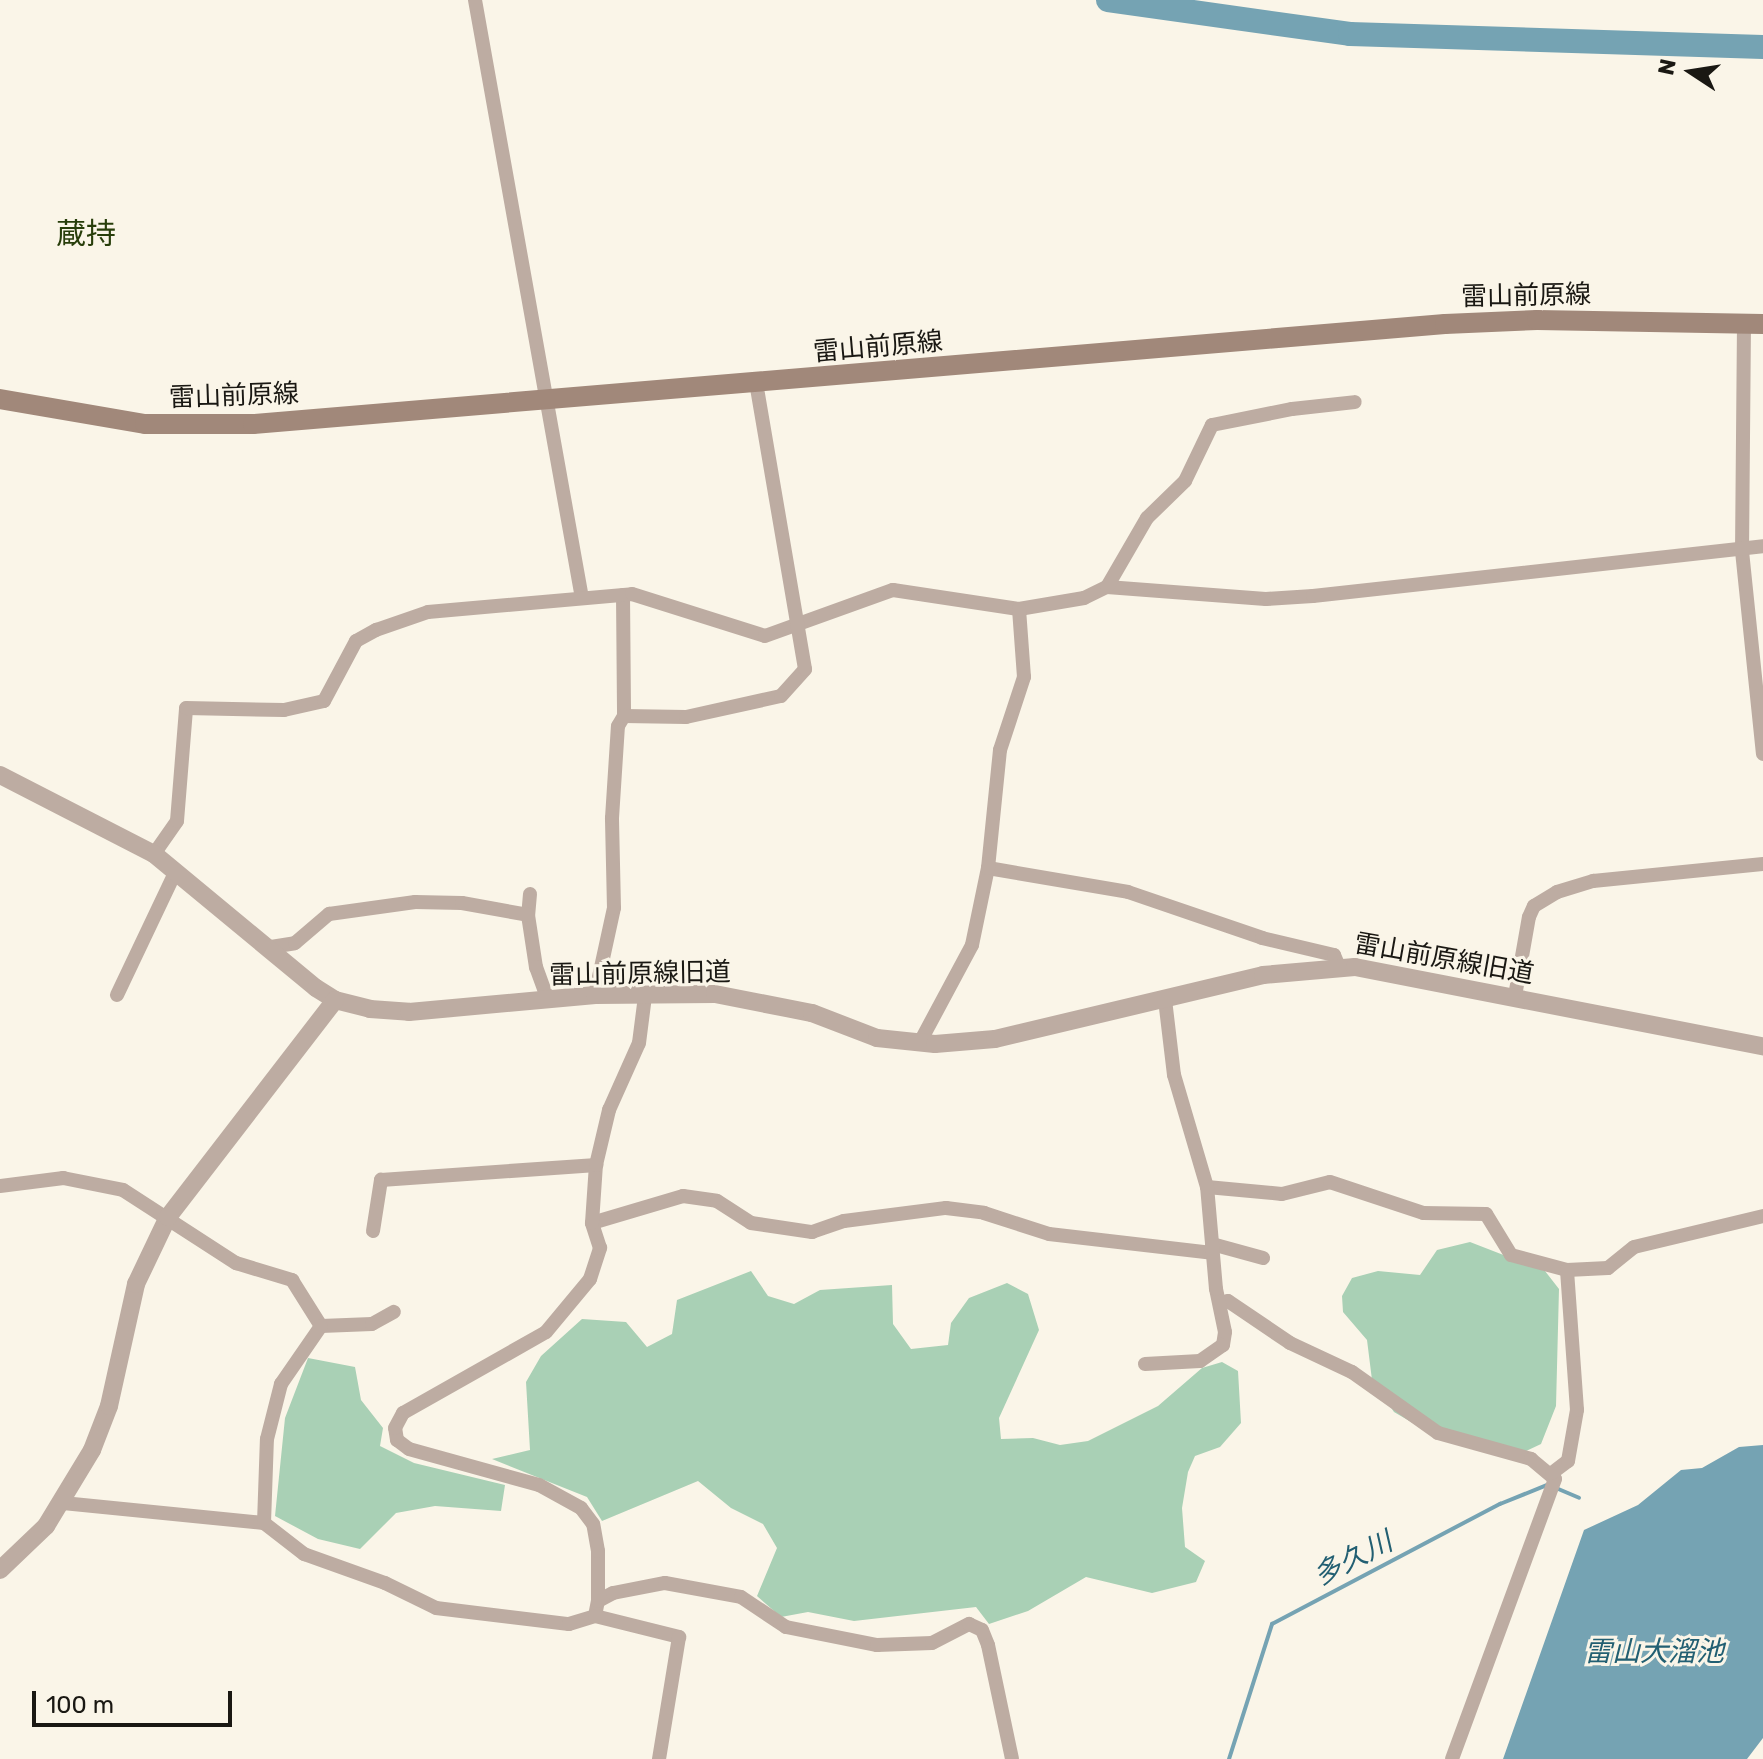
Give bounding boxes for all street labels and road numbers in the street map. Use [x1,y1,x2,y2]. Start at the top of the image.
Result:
street label: 雷山前原線 [1461,279,1591,313]
street label: 雷山前原線 [812,326,944,368]
street label: 雷山前原線 [168,378,300,414]
street label: 雷山前原線旧道 [1352,928,1536,990]
street label: 雷山前原線旧道 [549,957,731,991]

